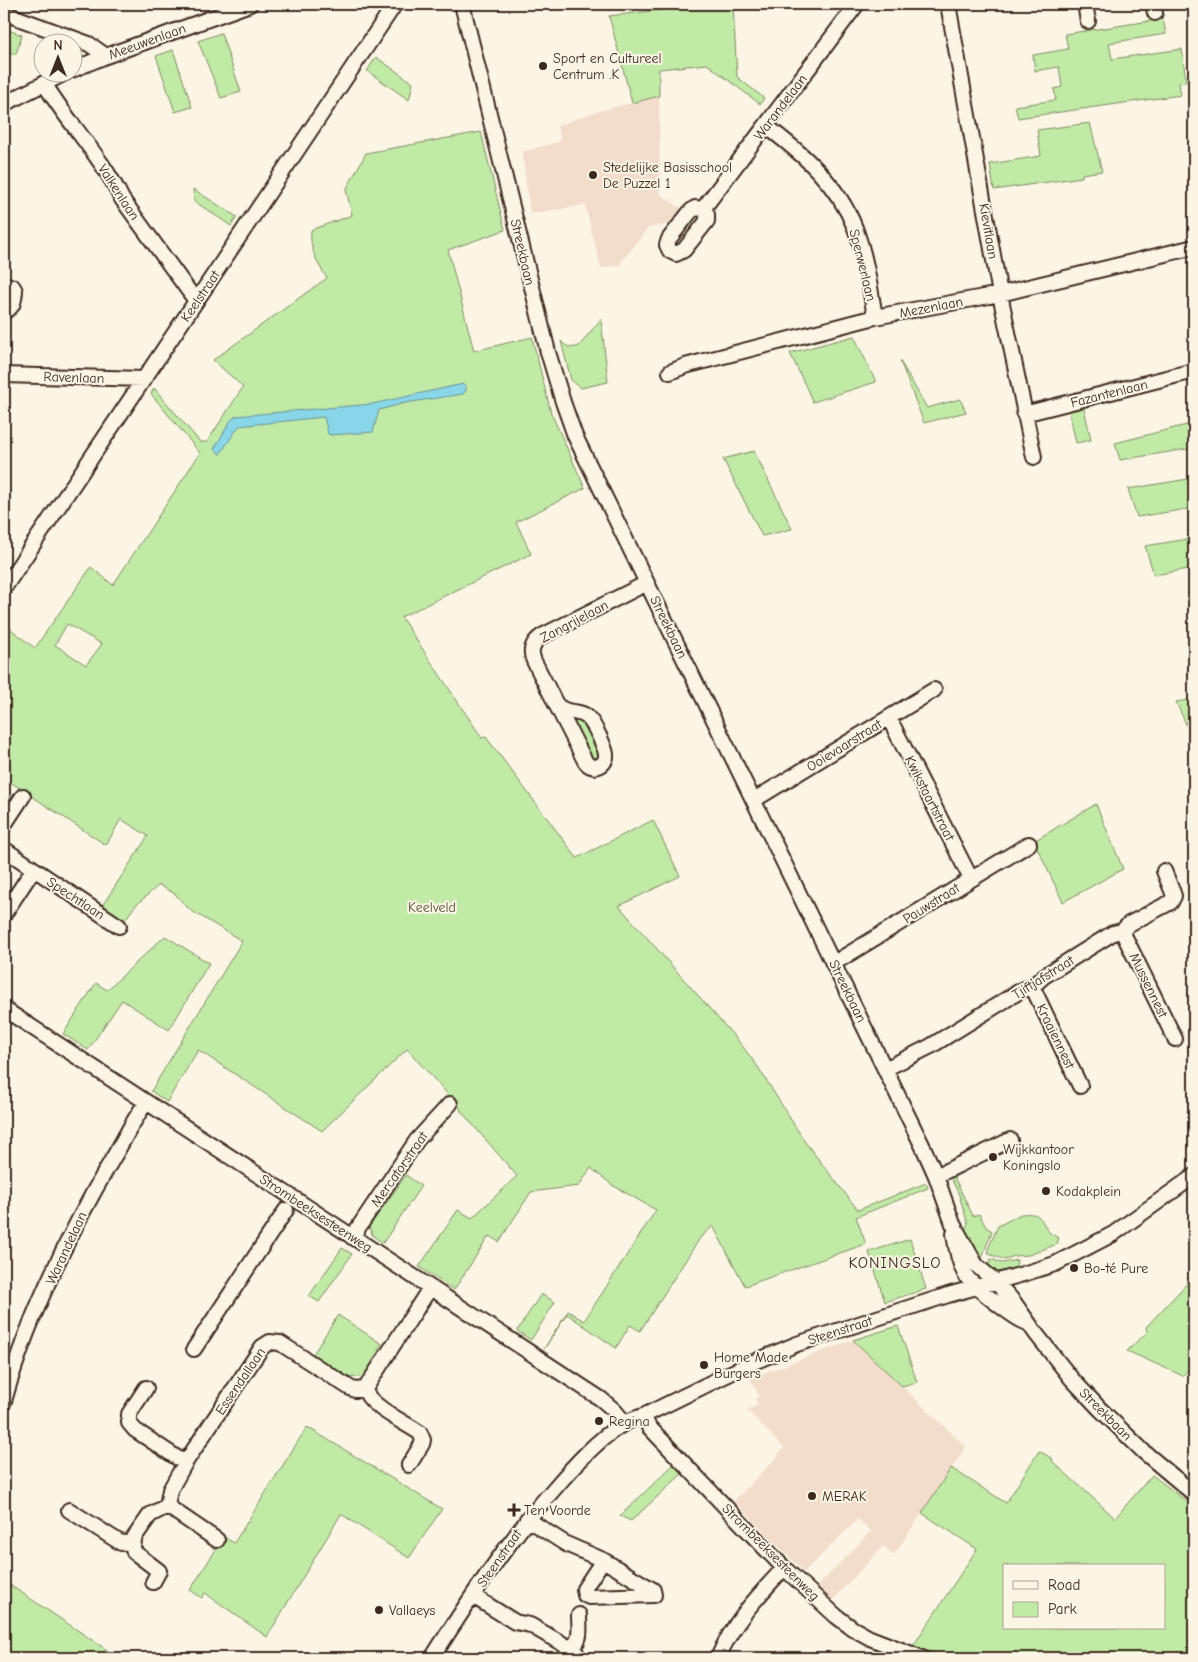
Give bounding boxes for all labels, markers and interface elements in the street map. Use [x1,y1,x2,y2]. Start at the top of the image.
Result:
street label: Meeuwenlaan [106,20,188,63]
north arrow [32,32,82,82]
text: N [53,37,63,54]
place label: Sport en Cultureel Centrum .K [553,50,662,83]
marker: Sport en Cultureel Centrum .K [537,60,549,72]
street label: Warandelaan [750,71,811,144]
place label: Stedelijke Basisschool De Puzzel 1 [603,159,732,192]
street label: Valkenlaan [94,161,143,224]
marker: Stedelijke Basisschool De Puzzel 1 [587,169,599,181]
street label: Kievitlaan [975,202,1002,260]
street label: Streekbaan [507,217,538,287]
street label: Sperwerlaan [845,227,880,303]
street label: Keelstraat [177,266,224,325]
street label: Mezenlaan [898,293,964,322]
street label: Ravenlaan [43,368,105,387]
street label: Fazantenlaan [1069,376,1149,411]
street label: Streekbaan [646,593,691,661]
street label: Zangrijelaan [537,596,611,647]
street label: Ooievaarstraat [803,715,886,775]
street label: Kwikstaartstraat [901,753,959,844]
street label: Spechtlaan [44,873,108,923]
street label: Pauwstraat [900,879,964,927]
park label: Keelveld [408,899,456,916]
street label: Mussennest [1126,950,1172,1021]
street label: Tjiftjafstraat [1009,951,1078,1003]
street label: Streekbaan [825,957,870,1025]
street label: Kraaiennest [1033,1001,1079,1072]
street label: Mercatorstraat [367,1128,432,1210]
place label: Wijkkantoor Koningslo [1003,1141,1074,1174]
marker: Wijkkantoor Koningslo [987,1151,999,1163]
street label: Strombeeksesteenweg [256,1171,375,1256]
place label: Kodakplein [1056,1183,1121,1200]
marker: Kodakplein [1040,1185,1052,1197]
street label: Warandelaan [42,1209,91,1287]
district label: KONINGSLO [848,1254,942,1272]
place label: Bo-té Pure [1084,1260,1148,1277]
marker: Bo-té Pure [1068,1262,1080,1274]
street label: Steenstraat [806,1312,875,1349]
street label: Essendallaan [212,1344,269,1418]
place label: Home Made Burgers [714,1349,788,1382]
marker: Home Made Burgers [698,1359,710,1371]
street label: Streekbaan [1076,1384,1136,1444]
place label: Regina [609,1413,650,1430]
marker: Regina [593,1415,605,1427]
place label: MERAK [822,1488,867,1505]
marker: MERAK [806,1490,818,1502]
street label: Strombeeksesteenweg [718,1500,823,1605]
place label: Ten Voorde [524,1502,591,1519]
marker: Ten Voorde [508,1504,520,1516]
street label: Steenstraat [473,1525,526,1590]
legend [1003,1564,1166,1630]
text: Road [1048,1576,1080,1594]
text: Park [1048,1600,1077,1618]
place label: Vallaeys [389,1602,436,1619]
marker: Vallaeys [373,1604,385,1616]

